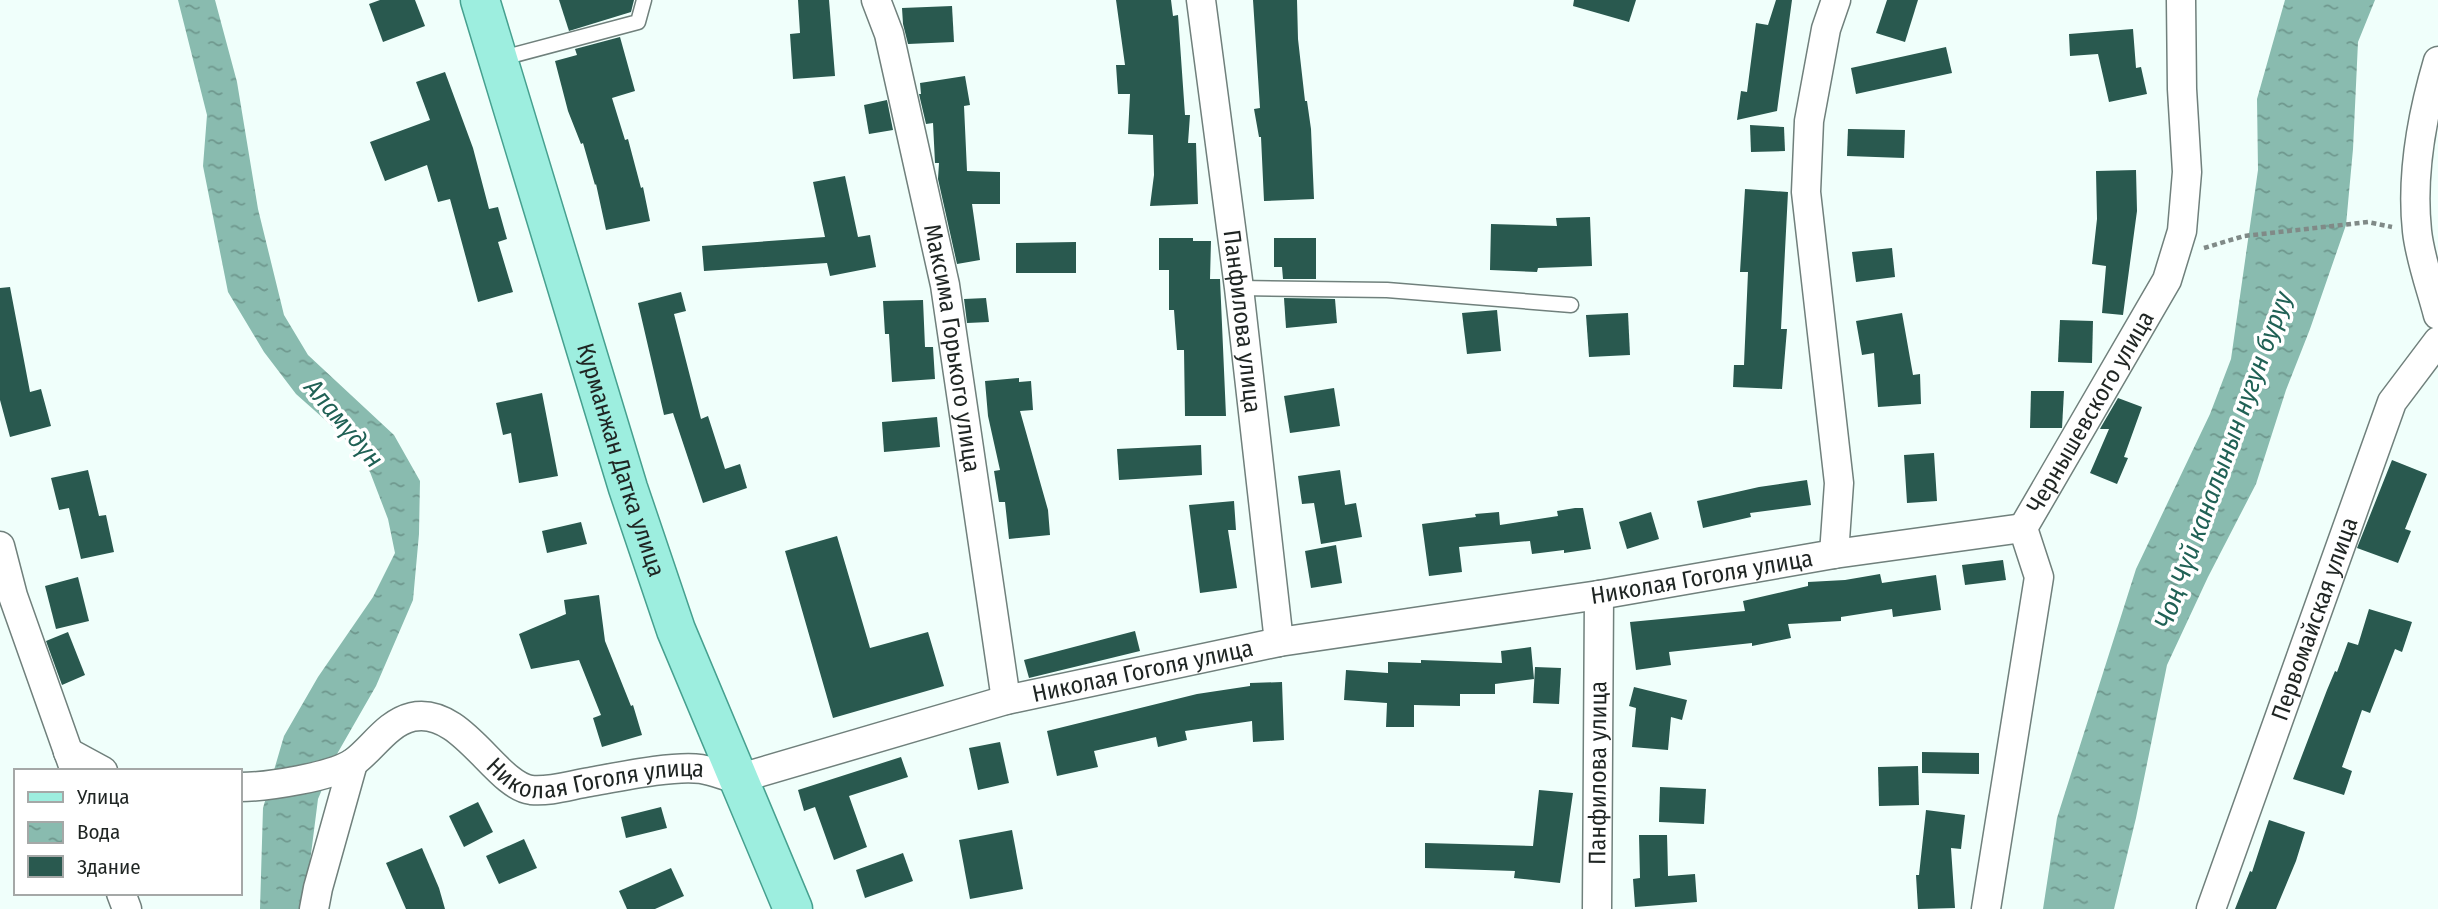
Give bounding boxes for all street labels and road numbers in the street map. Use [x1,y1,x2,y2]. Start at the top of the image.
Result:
street label: Максима Горького улица [918,221,986,474]
street label: Панфилова улица [1217,228,1267,414]
street label: Чернышевского улица [2021,306,2160,518]
street label: Курманжан Датка улица [571,340,671,580]
street label: Первомайская улица [2265,514,2364,724]
street label: Николая Гоголя улица [1589,544,1815,610]
street label: Николая Гоголя улица [1030,634,1256,708]
street label: Панфилова улица [1583,681,1612,865]
street label: Николая Гоголя улица [481,752,706,804]

